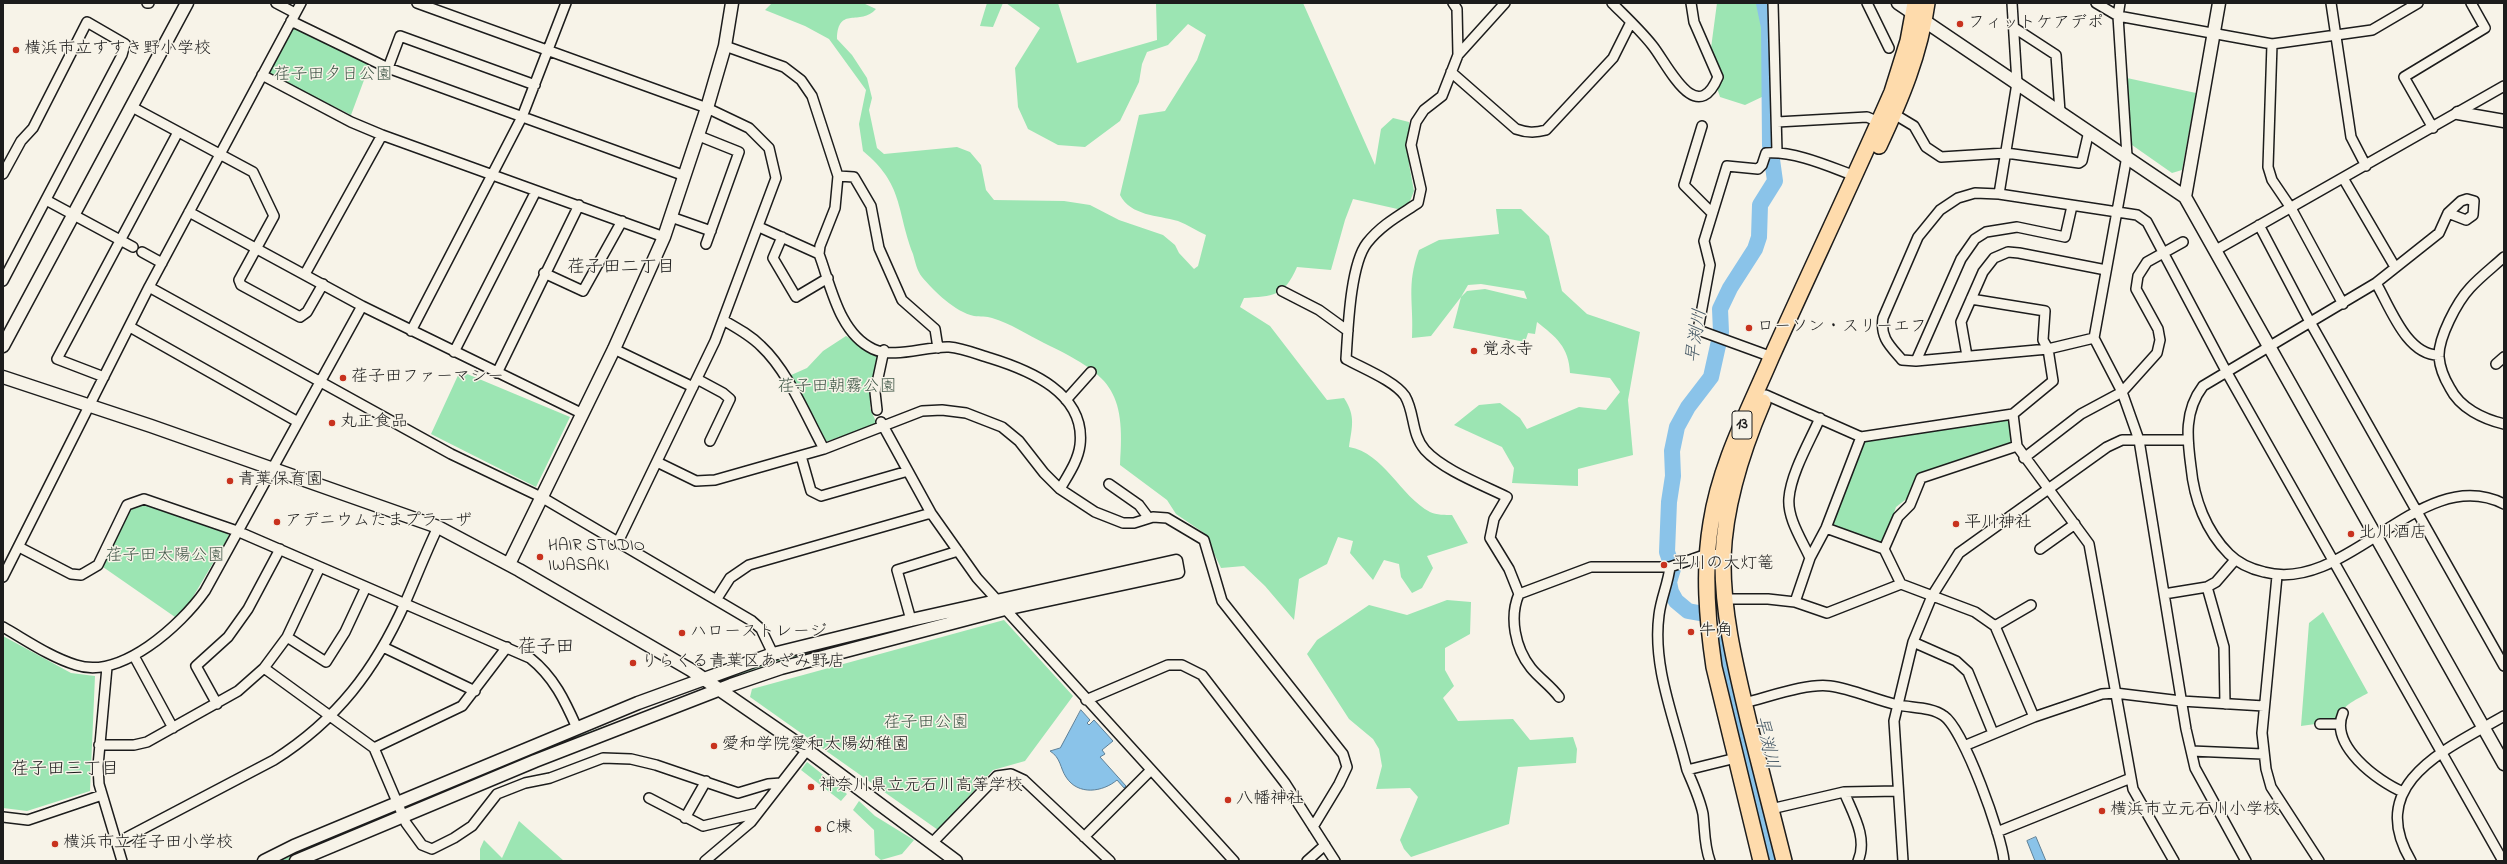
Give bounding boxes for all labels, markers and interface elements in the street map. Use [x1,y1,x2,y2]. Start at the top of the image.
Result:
place label: フィットケアデポ [1968,14,2104,34]
marker: フィットケアデポ [1955,19,1965,29]
place label: 横浜市立すすき野小学校 [24,40,211,60]
marker: 横浜市立すすき野小学校 [11,45,21,55]
park label: 荏子田夕日公園 [274,66,392,86]
district label: 荏子田二丁目 [567,258,675,280]
water label: 早渕川 [1683,308,1713,364]
place label: ローソン・スリーエフ [1757,318,1927,338]
marker: ローソン・スリーエフ [1744,323,1754,333]
place label: 覚永寺 [1482,341,1533,361]
marker: 覚永寺 [1469,346,1479,356]
place label: 荏子田ファーマシー [351,368,504,388]
marker: 荏子田ファーマシー [338,373,348,383]
park label: 荏子田朝霧公園 [778,378,896,398]
road number: 13 [1732,411,1752,439]
place label: 丸正食品 [340,413,408,433]
marker: 丸正食品 [327,418,337,428]
place label: 青葉保育園 [238,471,323,491]
marker: 青葉保育園 [225,476,235,486]
place label: アデニウムたまプラーザ [285,512,472,532]
place label: 平川神社 [1964,514,2032,534]
marker: アデニウムたまプラーザ [272,517,282,527]
marker: 平川神社 [1951,519,1961,529]
place label: 北川酒店 [2359,524,2427,544]
marker: 北川酒店 [2346,529,2356,539]
place label: HAIR STUDIO IWASAKI [548,537,645,577]
park label: 荏子田太陽公園 [106,547,224,567]
marker: HAIR STUDIO IWASAKI [535,552,545,562]
place label: 平川の大灯篭 [1672,555,1774,575]
marker: 平川の大灯篭 [1659,560,1669,570]
place label: 牛角 [1699,622,1733,642]
place label: ハローストレージ [690,623,827,643]
marker: 牛角 [1686,627,1696,637]
marker: ハローストレージ [677,628,687,638]
district label: 荏子田 [518,638,574,660]
place label: りらくる青葉区あざみ野店 [641,653,845,673]
marker: りらくる青葉区あざみ野店 [628,658,638,668]
park label: 荏子田公園 [884,714,968,734]
water label: 早渕川 [1748,714,1782,772]
place label: 愛和学院愛和太陽幼稚園 [722,736,909,756]
marker: 愛和学院愛和太陽幼稚園 [709,741,719,751]
district label: 荏子田三丁目 [11,760,119,782]
place label: 神奈川県立元石川高等学校 [819,777,1023,797]
marker: 神奈川県立元石川高等学校 [806,782,816,792]
place label: 八幡神社 [1236,790,1304,810]
marker: 八幡神社 [1223,795,1233,805]
place label: 横浜市立元石川小学校 [2110,801,2280,821]
marker: 横浜市立元石川小学校 [2097,806,2107,816]
place label: C棟 [826,819,852,839]
marker: C棟 [813,824,823,834]
place label: 横浜市立荏子田小学校 [63,834,233,854]
marker: 横浜市立荏子田小学校 [50,839,60,849]

